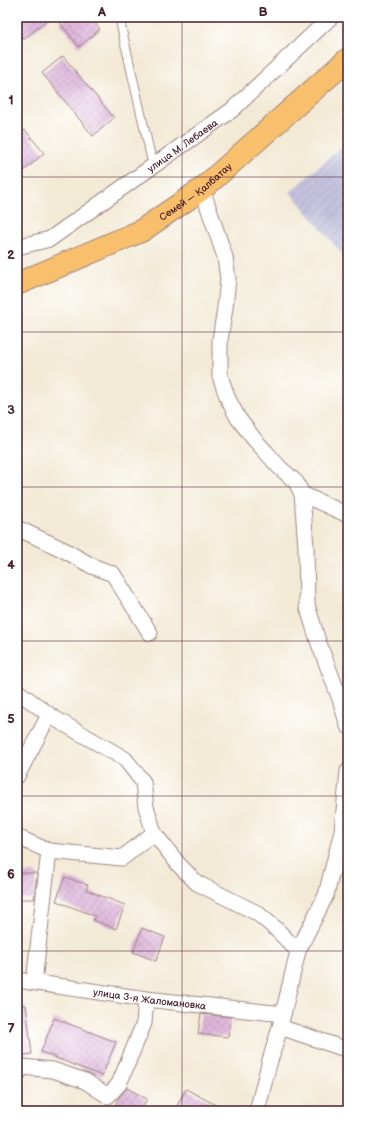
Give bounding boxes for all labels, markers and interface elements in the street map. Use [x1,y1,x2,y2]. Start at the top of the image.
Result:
text: A [97,4,106,20]
text: B [258,4,268,20]
text: 1 [8,92,14,108]
street label: улица М. Лебаева [145,117,220,175]
street label: Семей — Қалбатау [157,160,235,224]
text: 2 [7,247,15,263]
text: 3 [7,402,15,418]
text: 4 [7,557,15,573]
text: 5 [7,711,15,727]
text: 6 [7,866,15,882]
street label: улица 3-я Жаломановка [92,986,207,1013]
text: 7 [7,1021,15,1037]

